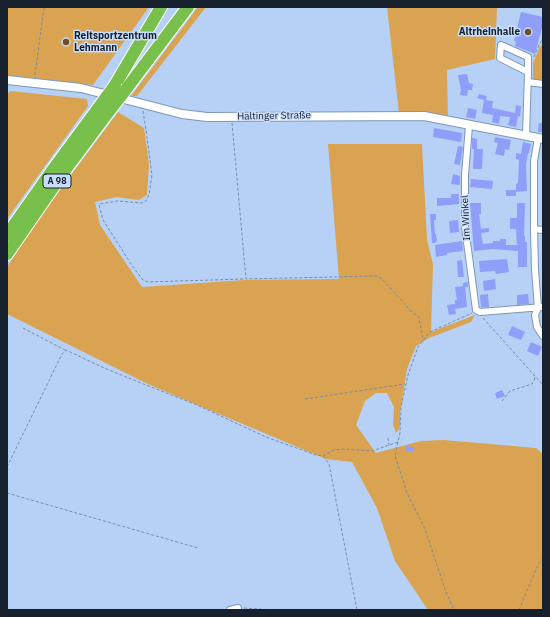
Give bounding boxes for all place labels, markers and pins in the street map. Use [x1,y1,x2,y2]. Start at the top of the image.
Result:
place label: Altrheinhalle [459,26,520,38]
marker: Altrheinhalle [523,27,533,37]
place label: Reitsportzentrum Lehmann [74,30,157,54]
marker: Reitsportzentrum Lehmann [61,37,71,47]

